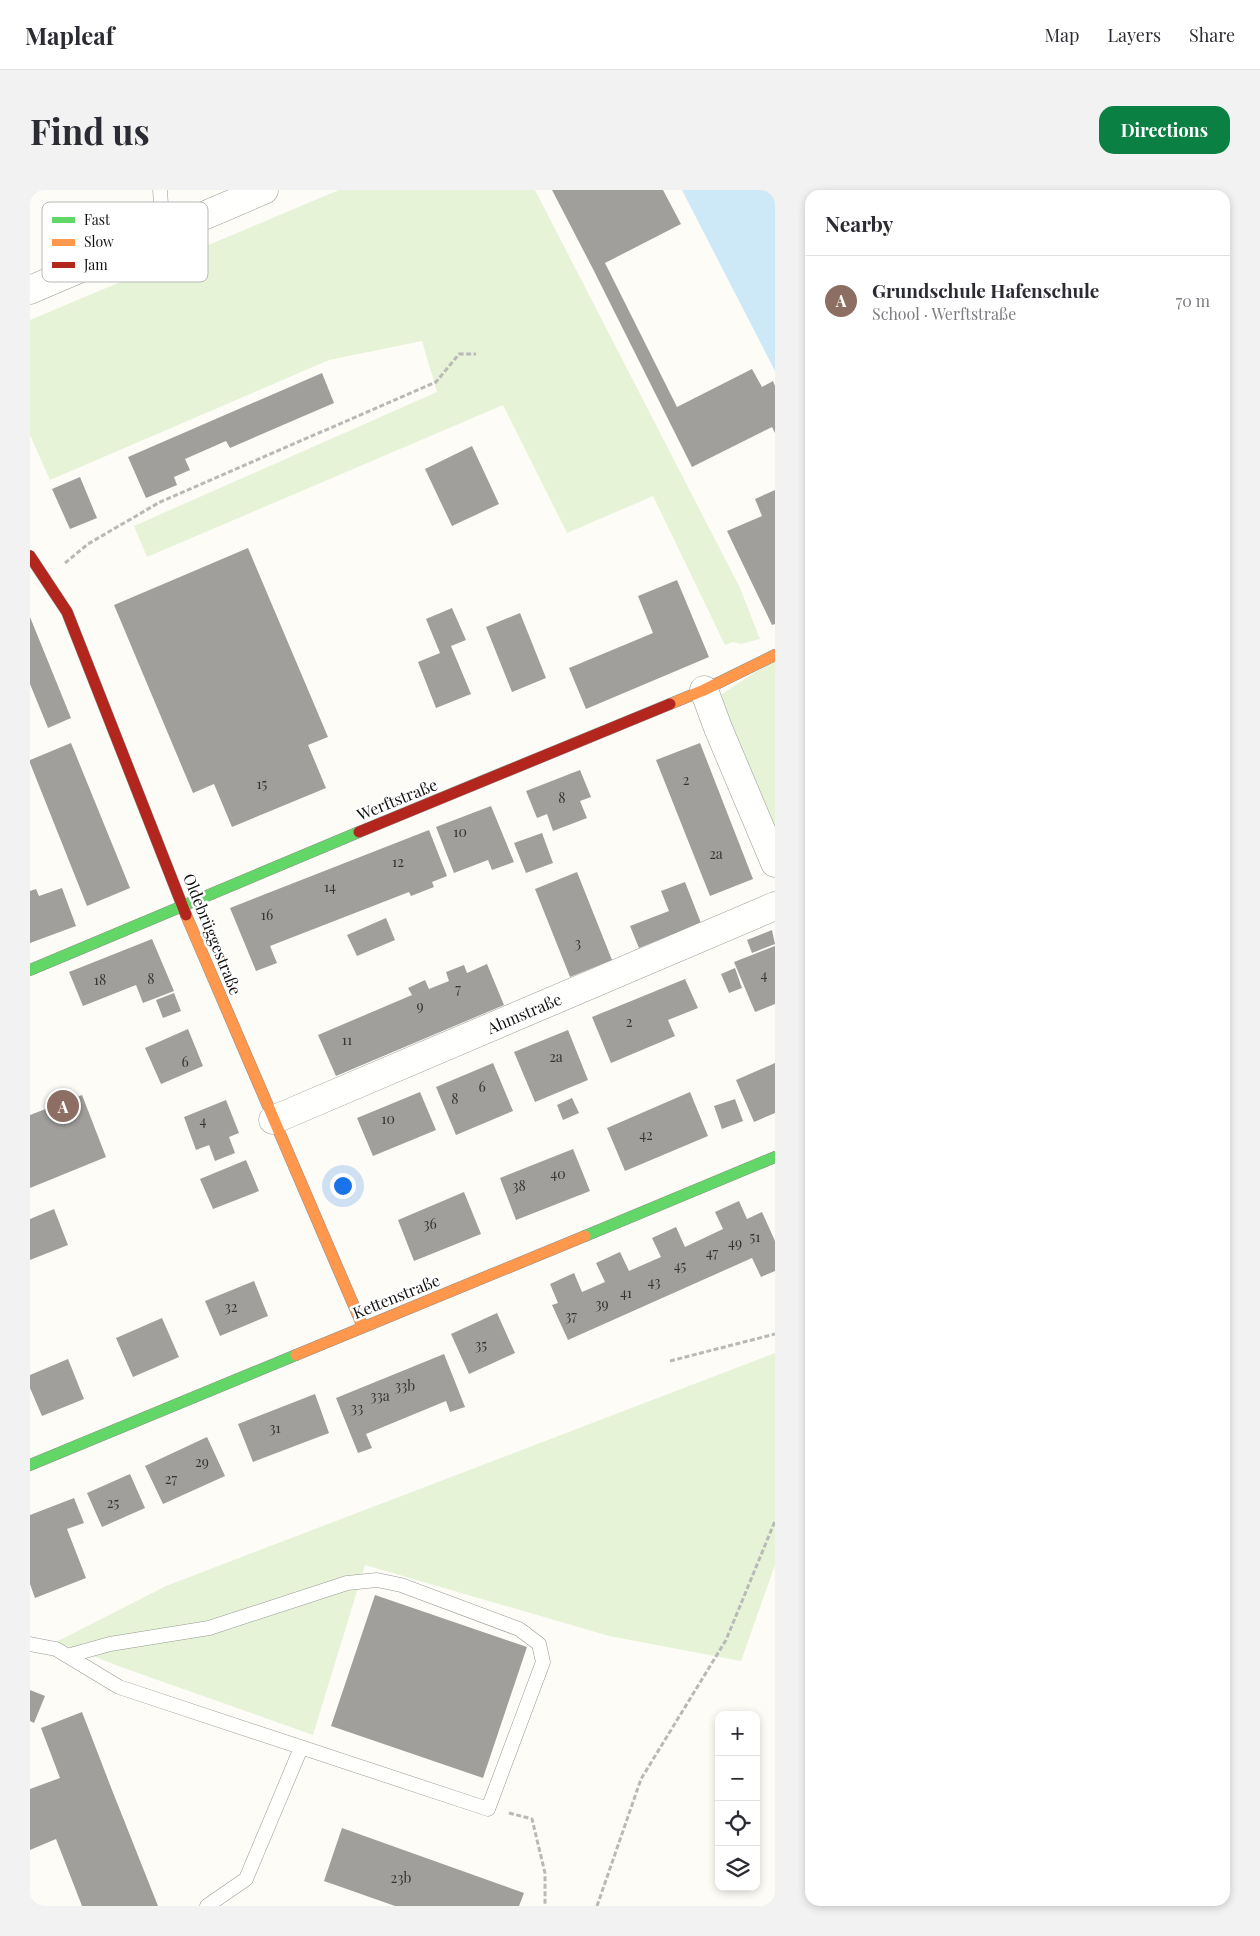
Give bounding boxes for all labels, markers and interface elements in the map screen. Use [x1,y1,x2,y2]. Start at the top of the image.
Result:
text: Mapleaf [25,19,114,51]
text: Map [1044,23,1079,47]
text: Layers [1107,23,1161,47]
text: Share [1189,23,1235,47]
button: Directions [1099,106,1230,154]
text: Find us [30,107,150,154]
legend [42,202,208,282]
text: Nearby [825,209,894,237]
text: Fast [84,210,111,229]
text: Slow [84,232,114,251]
text: Jam [83,255,108,274]
text: Grundschule Hafenschule [872,277,1099,303]
text: A [836,290,846,311]
text: 70 m [1176,290,1210,311]
text: School · Werftstraße [872,303,1016,324]
house number: 2 [683,770,690,789]
street label: Werftstraße [353,773,440,825]
house number: 15 [257,774,268,793]
house number: 8 [558,788,566,807]
house number: 10 [453,822,467,841]
house number: 2a [709,844,723,863]
house number: 12 [392,852,404,871]
street label: Oldebrüggestraße [179,870,247,998]
house number: 14 [324,877,336,896]
house number: 16 [261,905,273,924]
house number: 3 [575,933,581,952]
house number: 4 [761,965,768,984]
house number: 8 [147,969,155,988]
house number: 18 [94,970,106,989]
house number: 7 [455,979,461,998]
street label: Ahmstraße [483,988,564,1038]
house number: 9 [416,996,424,1015]
house number: 2 [626,1012,633,1031]
house number: 11 [342,1030,352,1049]
house number: 2a [549,1047,563,1066]
house number: 6 [181,1052,189,1071]
house number: 6 [478,1077,486,1096]
pin: A [47,1087,79,1125]
house number: 8 [451,1089,459,1108]
house number: 10 [381,1109,395,1128]
house number: 4 [200,1111,207,1130]
house number: 42 [639,1125,653,1144]
house number: 40 [550,1164,566,1183]
your location [330,1173,356,1199]
house number: 38 [512,1176,526,1195]
house number: 36 [423,1214,437,1233]
house number: 51 [750,1227,761,1246]
house number: 49 [728,1233,742,1252]
house number: 47 [706,1243,719,1262]
house number: 45 [674,1256,687,1275]
street label: Kettenstraße [349,1269,443,1323]
house number: 43 [648,1272,660,1291]
house number: 41 [620,1283,632,1302]
house number: 39 [595,1294,609,1313]
house number: 32 [224,1297,238,1316]
house number: 37 [565,1306,577,1325]
house number: 35 [475,1335,487,1354]
house number: 33b [395,1376,415,1395]
house number: 33a [370,1386,390,1405]
house number: 33 [351,1398,363,1417]
house number: 31 [269,1418,281,1437]
house number: 29 [195,1452,209,1471]
house number: 27 [165,1469,178,1488]
house number: 25 [107,1493,119,1512]
map controls [715,1711,760,1891]
button: + [715,1711,760,1756]
button: − [715,1756,760,1801]
button: locate [715,1801,760,1846]
button: layers [715,1846,760,1891]
house number: 23b [391,1868,412,1887]

